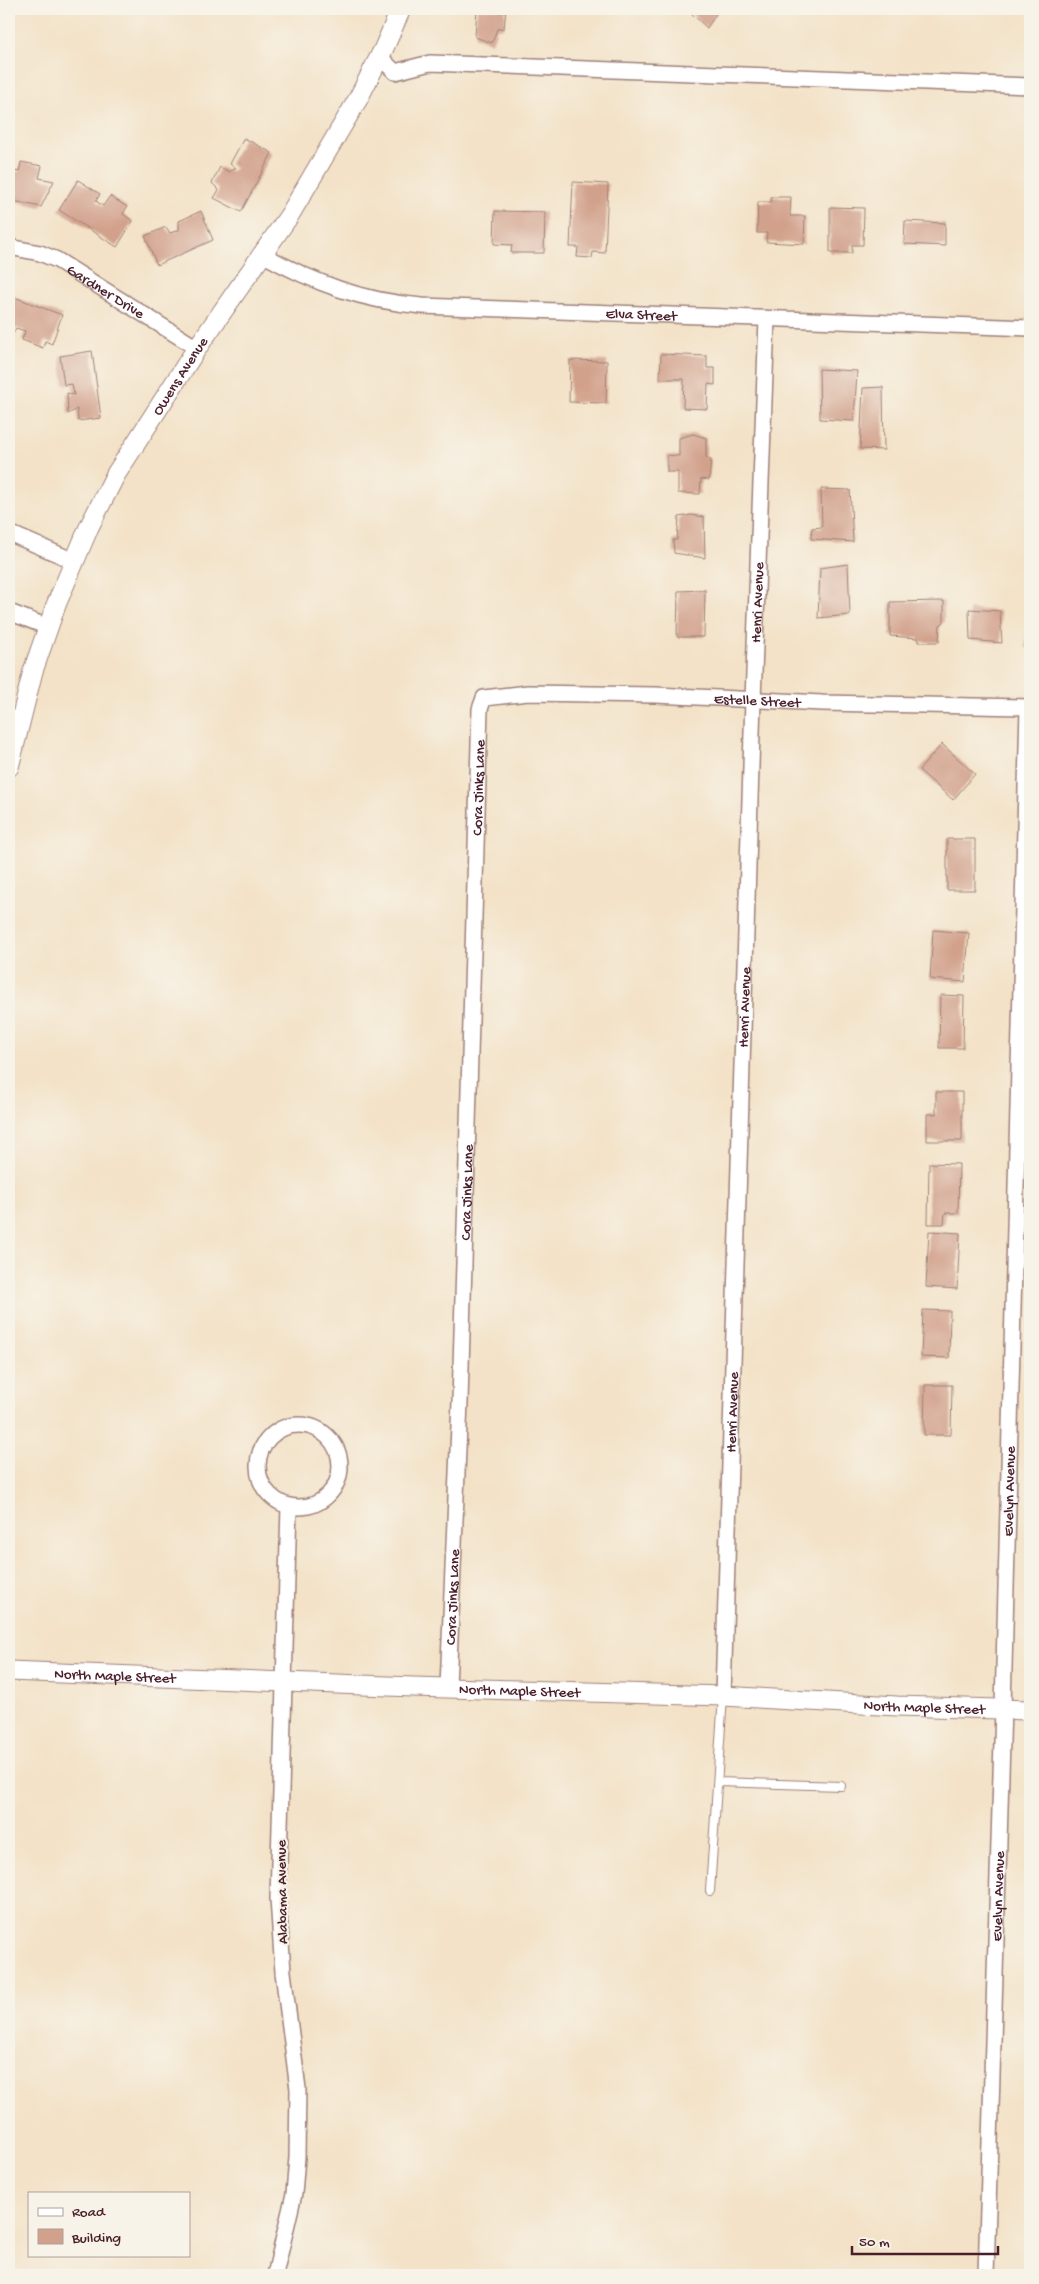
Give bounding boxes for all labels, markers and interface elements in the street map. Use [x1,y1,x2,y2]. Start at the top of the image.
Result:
street label: Gardner Drive [63,261,147,324]
street label: Elva Street [605,306,679,326]
street label: Owens Avenue [149,334,213,419]
street label: Henri Avenue [748,562,769,643]
street label: Estelle Street [713,691,803,713]
street label: Cora Jinks Lane [469,739,490,836]
street label: Henri Avenue [736,966,756,1048]
street label: Cora Jinks Lane [458,1144,478,1241]
street label: Henri Avenue [723,1371,744,1453]
street label: Evelyn Avenue [1000,1446,1021,1537]
street label: Cora Jinks Lane [443,1549,465,1645]
street label: North Maple Street [54,1666,178,1689]
street label: North Maple Street [459,1681,582,1703]
street label: North Maple Street [863,1697,987,1720]
street label: Alabama Avenue [273,1839,293,1944]
street label: Evelyn Avenue [989,1851,1010,1942]
legend [28,2192,190,2256]
text: Road [72,2204,106,2222]
scale bar [852,2224,998,2256]
text: Building [71,2230,121,2248]
text: 50 m [859,2234,890,2252]

